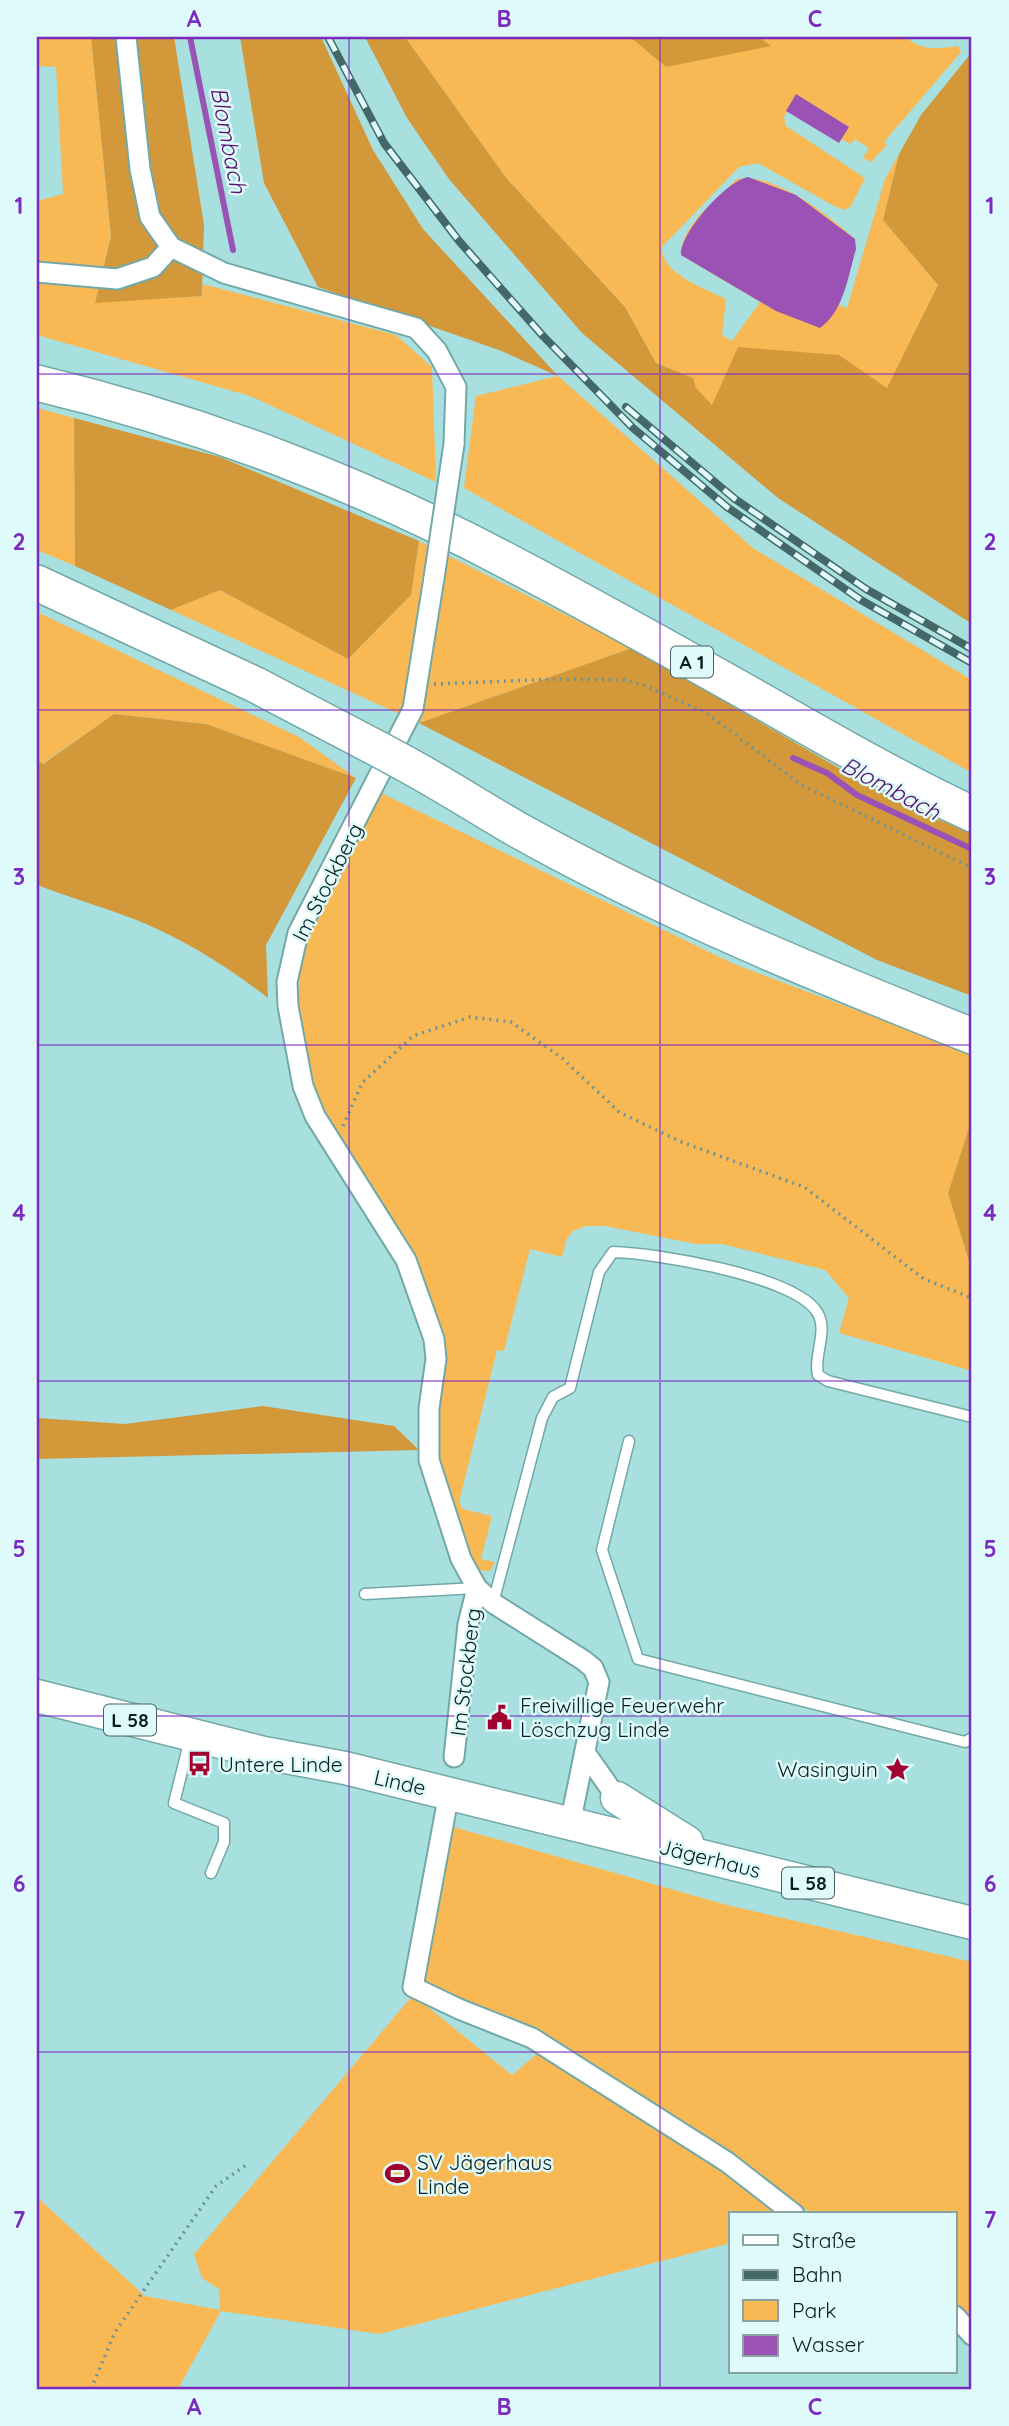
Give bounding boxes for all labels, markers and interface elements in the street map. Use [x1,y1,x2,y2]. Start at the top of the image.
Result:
text: A [187,4,202,33]
text: B [496,4,512,33]
text: C [808,4,822,33]
water label: Blombach [204,84,254,197]
text: 1 [15,191,23,220]
text: 1 [986,191,994,220]
text: 2 [12,527,26,556]
text: 2 [983,527,997,556]
road number: A 1 [671,646,713,678]
water label: Blombach [837,750,946,827]
street label: Im Stockberg [286,819,368,945]
text: 3 [13,862,25,891]
text: 3 [984,862,996,891]
text: 4 [12,1198,26,1227]
text: 4 [983,1198,997,1227]
text: 5 [12,1534,26,1563]
text: 5 [983,1534,997,1563]
street label: Im Stockberg [444,1606,486,1738]
place label: Freiwillige Feuerwehr Löschzug Linde [520,1692,724,1742]
public building icon: Freiwillige Feuerwehr Löschzug Linde [486,1703,514,1731]
road number: L 58 [104,1704,156,1736]
bus stop icon: Untere Linde [185,1750,213,1778]
place label: Untere Linde [219,1751,343,1777]
place icon: Wasinguin [884,1755,912,1783]
place label: Wasinguin [777,1756,878,1782]
street label: Linde [372,1763,428,1801]
street label: Jägerhaus [657,1833,763,1883]
road number: L 58 [782,1868,834,1898]
text: 6 [13,1869,25,1898]
text: 6 [984,1869,996,1898]
place label: SV Jägerhaus Linde [417,2149,552,2199]
sports icon: SV Jägerhaus Linde [383,2160,411,2188]
text: 7 [13,2205,26,2234]
text: 7 [984,2205,997,2234]
legend [729,2212,956,2374]
text: Straße [792,2227,856,2253]
text: Bahn [792,2261,842,2287]
text: Park [792,2297,836,2323]
text: Wasser [792,2331,864,2357]
text: A [187,2392,202,2421]
text: B [496,2392,512,2421]
text: C [808,2392,822,2421]

